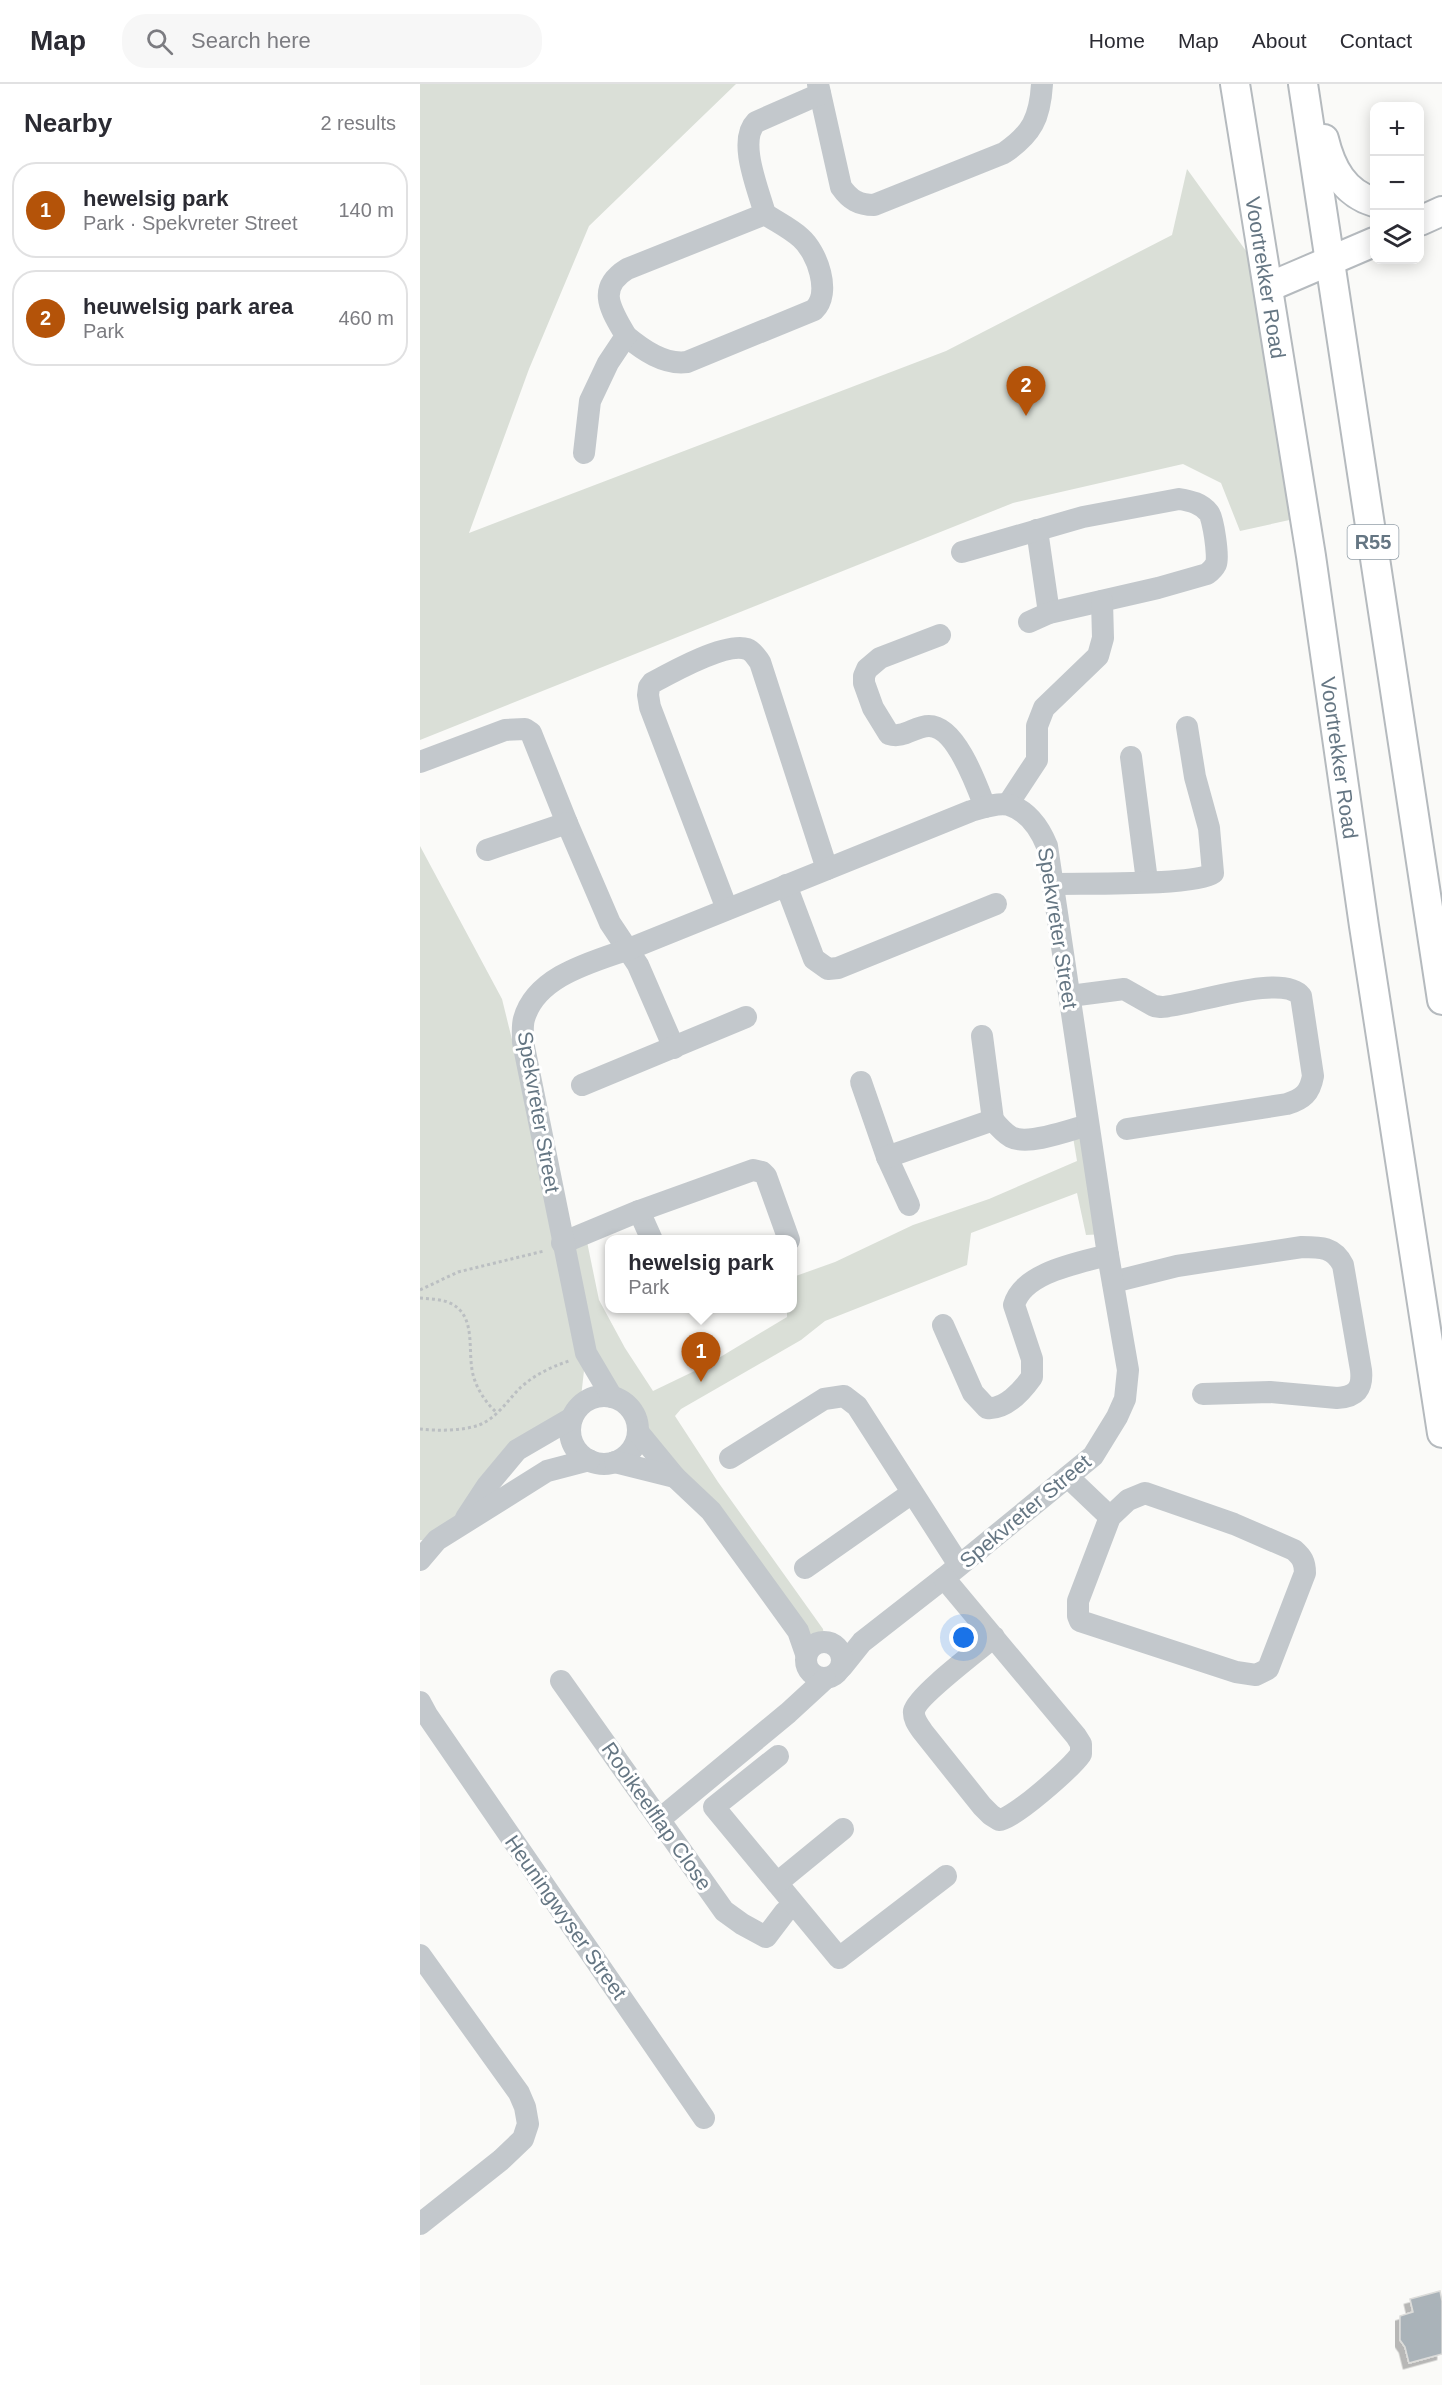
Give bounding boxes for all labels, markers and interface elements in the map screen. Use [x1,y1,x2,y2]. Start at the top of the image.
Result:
search box [122,14,542,68]
text: Map [30,25,86,56]
icon: search [143,25,176,58]
text: Search here [191,28,311,53]
text: Home [1089,29,1145,52]
text: Map [1178,29,1219,52]
text: About [1252,29,1307,52]
text: Contact [1340,29,1412,52]
map controls [1370,102,1424,264]
button: + [1370,102,1424,156]
text: Nearby [24,108,112,138]
text: 2 results [320,112,396,134]
button: − [1370,156,1424,210]
text: hewelsig park [83,186,229,211]
street label: Voortrekker Road [1242,195,1291,360]
text: 1 [40,199,51,221]
text: 140 m [338,199,394,221]
button: layers [1370,210,1424,264]
text: Park · Spekvreter Street [83,212,298,234]
text: heuwelsig park area [83,294,293,319]
text: 2 [40,307,51,329]
text: 460 m [338,307,394,329]
text: Park [83,320,124,342]
pin: 2 [1006,366,1046,416]
road number: R55 [1348,525,1398,559]
street label: Voortrekker Road [1317,675,1363,840]
street label: Spekvreter Street [1034,846,1082,1011]
street label: Spekvreter Street [513,1030,565,1195]
popup [605,1235,797,1313]
text: hewelsig park [628,1250,774,1275]
text: Park [628,1276,669,1298]
pin: 1 [682,1332,720,1382]
street label: Spekvreter Street [955,1450,1095,1572]
your location [949,1623,978,1652]
street label: Rooikeelflap Close [597,1738,717,1894]
street label: Heuningwyser Street [501,1831,631,2004]

